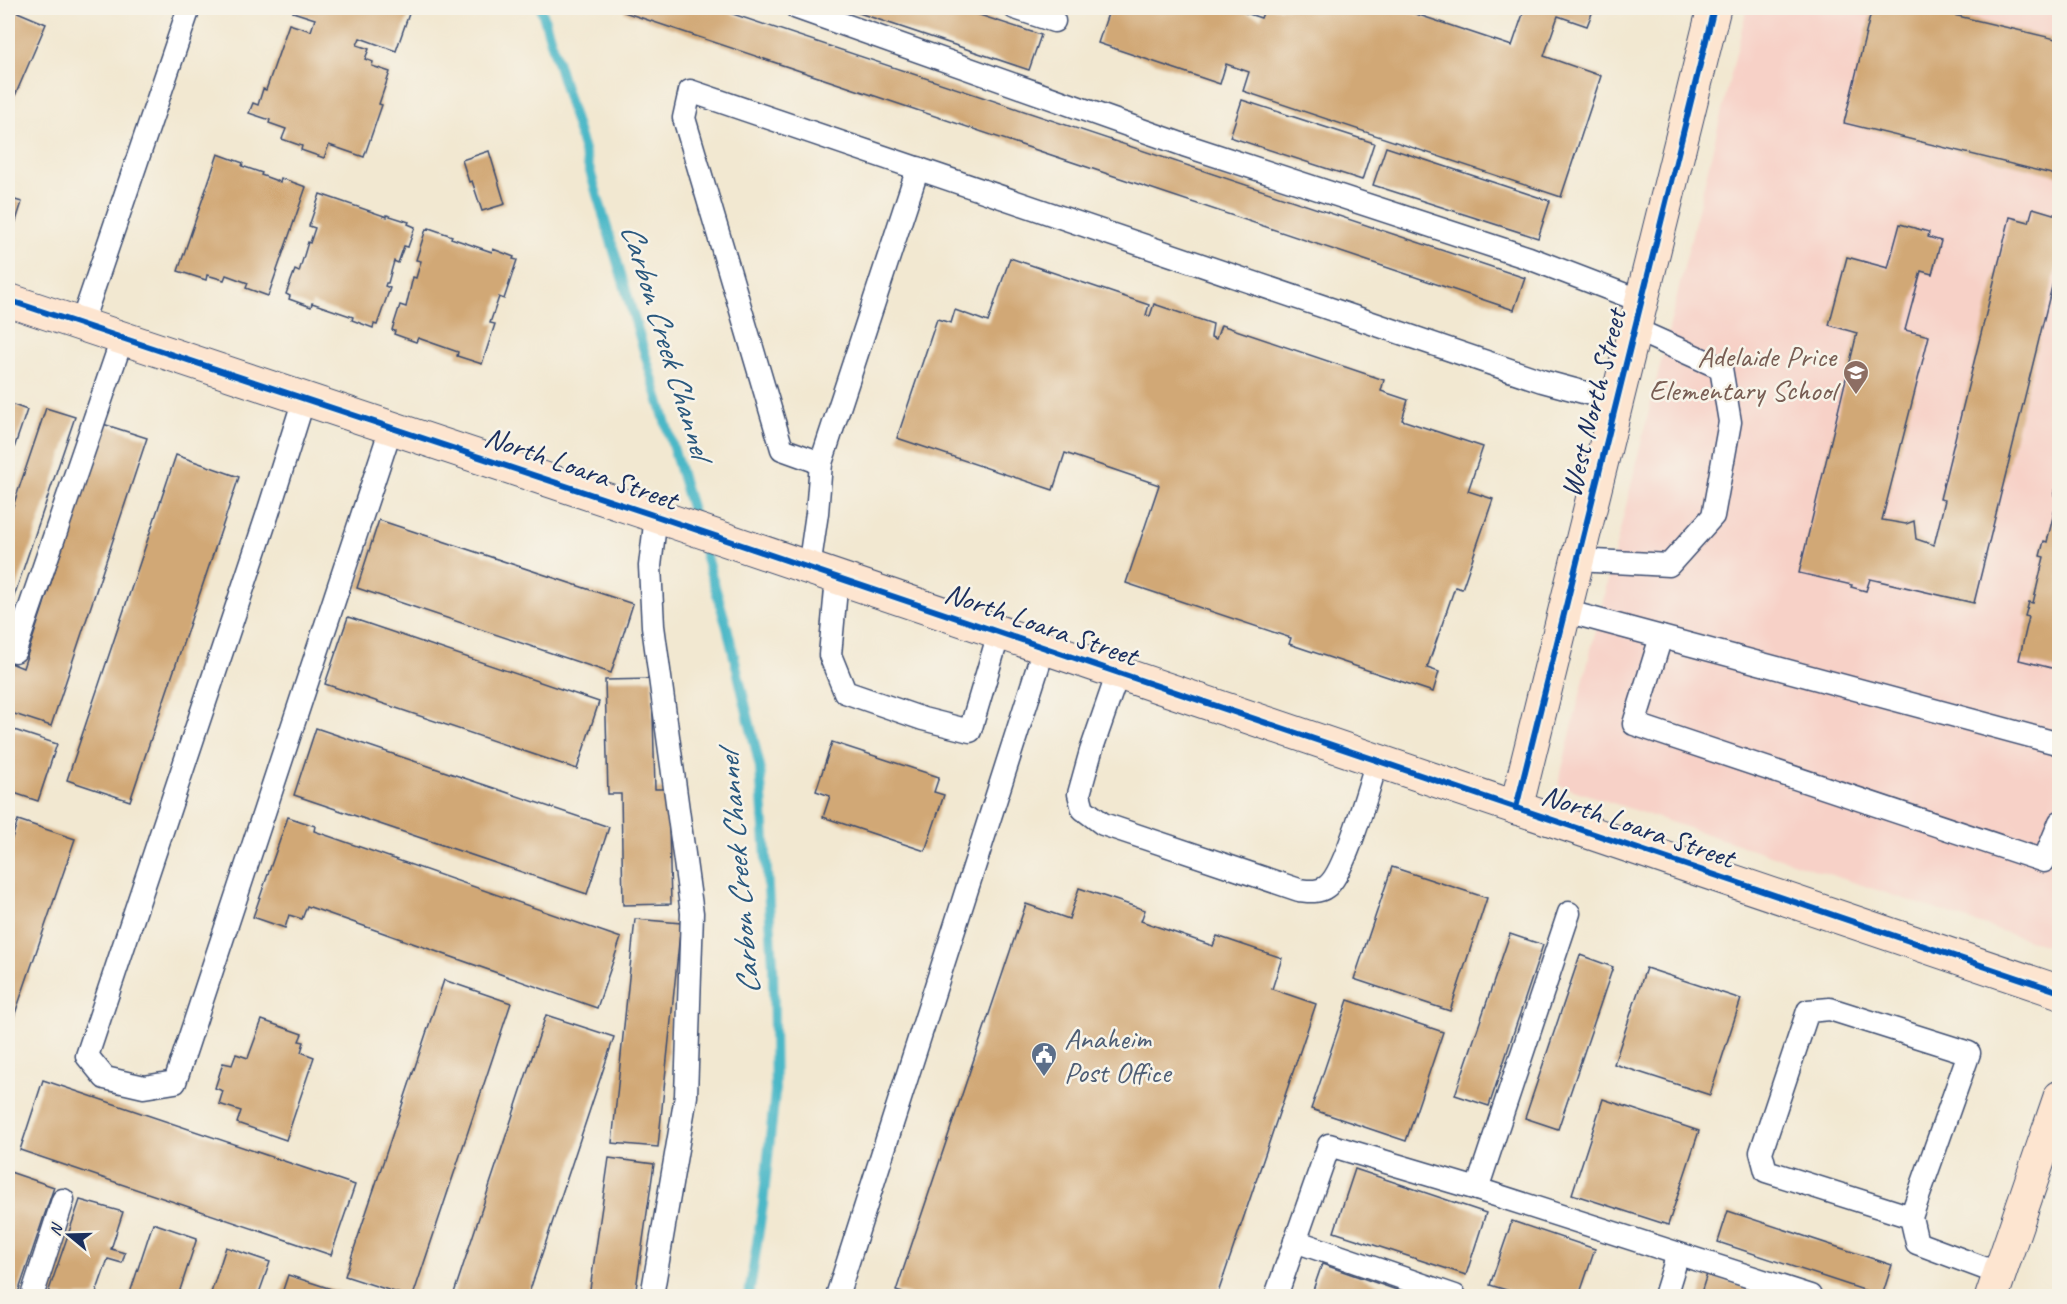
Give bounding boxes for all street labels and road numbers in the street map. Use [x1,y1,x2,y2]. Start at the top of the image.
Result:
street label: West North Street [1551,302,1635,501]
street label: North Loara Street [480,417,685,520]
street label: North Loara Street [940,573,1145,676]
street label: North Loara Street [1537,775,1742,878]

